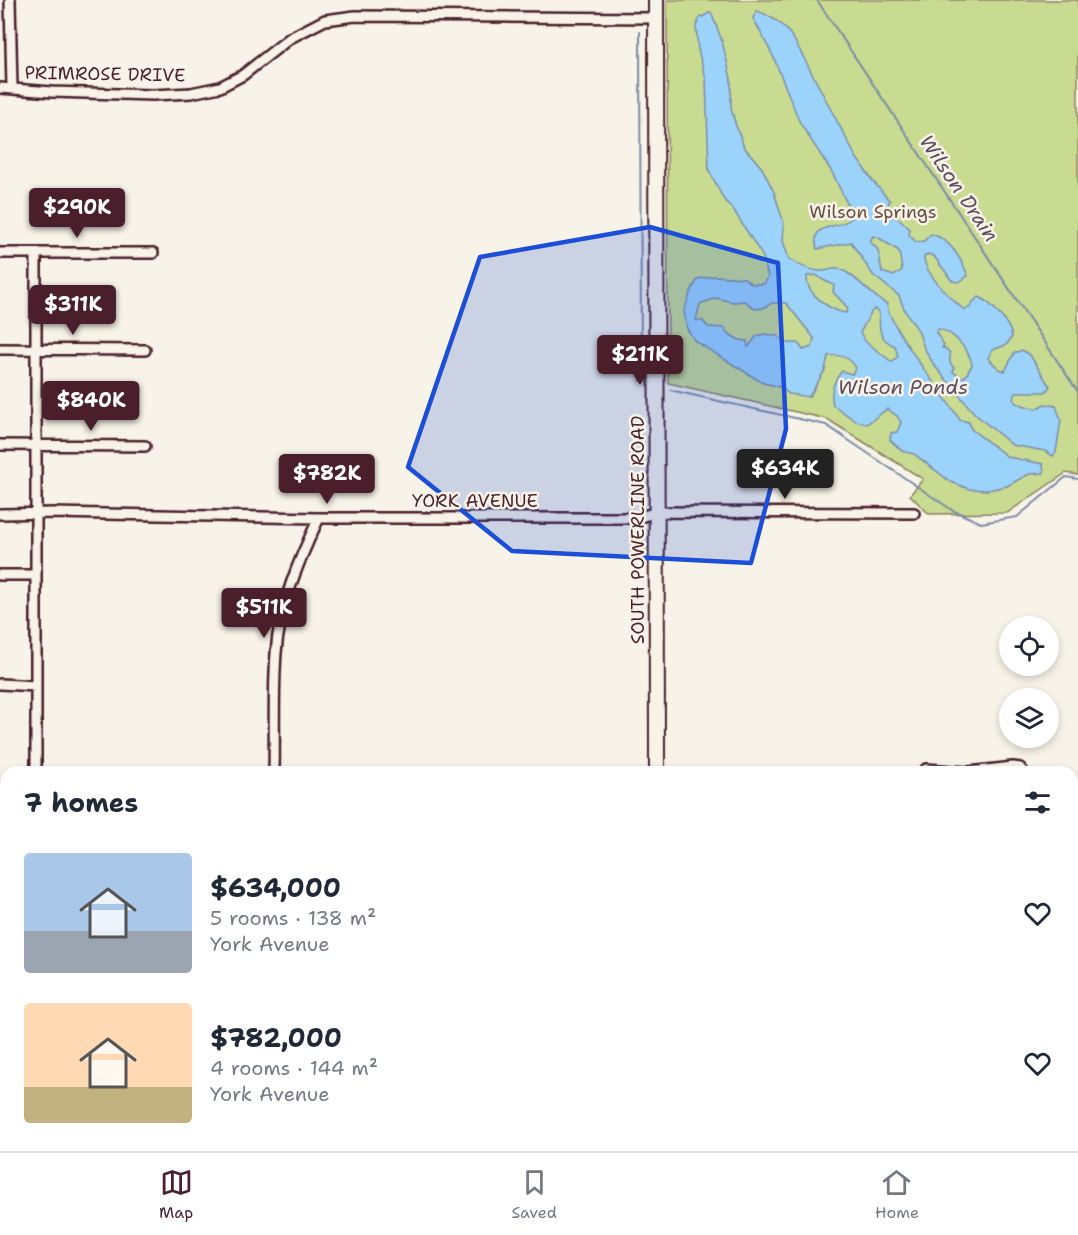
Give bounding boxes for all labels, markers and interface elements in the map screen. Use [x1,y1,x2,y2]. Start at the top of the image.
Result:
street label: PRIMROSE DRIVE [24,61,186,87]
water label: Wilson Drain [914,129,1004,247]
pin: $290K [35,188,119,239]
text: $290K [43,194,111,220]
park label: Wilson Springs [809,200,937,224]
pin: $311K [31,285,115,336]
text: $311K [44,291,102,317]
pin: $211K [598,335,682,386]
text: $211K [611,341,669,367]
water label: Wilson Ponds [838,374,968,400]
pin: $840K [49,381,133,432]
text: $840K [56,387,126,413]
street label: SOUTH POWERLINE ROAD [626,416,650,644]
pin: $634K [743,449,827,500]
pin: $782K [285,454,369,505]
text: $634K [751,455,819,481]
text: $782K [293,460,361,486]
street label: YORK AVENUE [412,489,538,513]
pin: $511K [222,588,306,639]
text: $511K [236,594,292,620]
map controls [999,616,1059,748]
button: locate [999,616,1059,676]
button: layers [999,688,1059,748]
text: 7 homes [24,785,138,820]
icon: filters [1021,786,1054,819]
text: $634,000 [210,870,341,905]
icon: home [72,877,144,949]
icon: heart [1021,897,1054,930]
text: 5 rooms · 138 m² [210,905,376,931]
text: York Avenue [210,931,330,957]
text: $782,000 [210,1020,342,1055]
icon: home [72,1027,144,1099]
icon: heart [1021,1047,1054,1080]
text: 4 rooms · 144 m² [210,1055,378,1081]
text: York Avenue [210,1081,330,1107]
tab: Map [159,1166,193,1223]
tab: Saved [511,1166,557,1223]
tab: Home [875,1166,919,1223]

